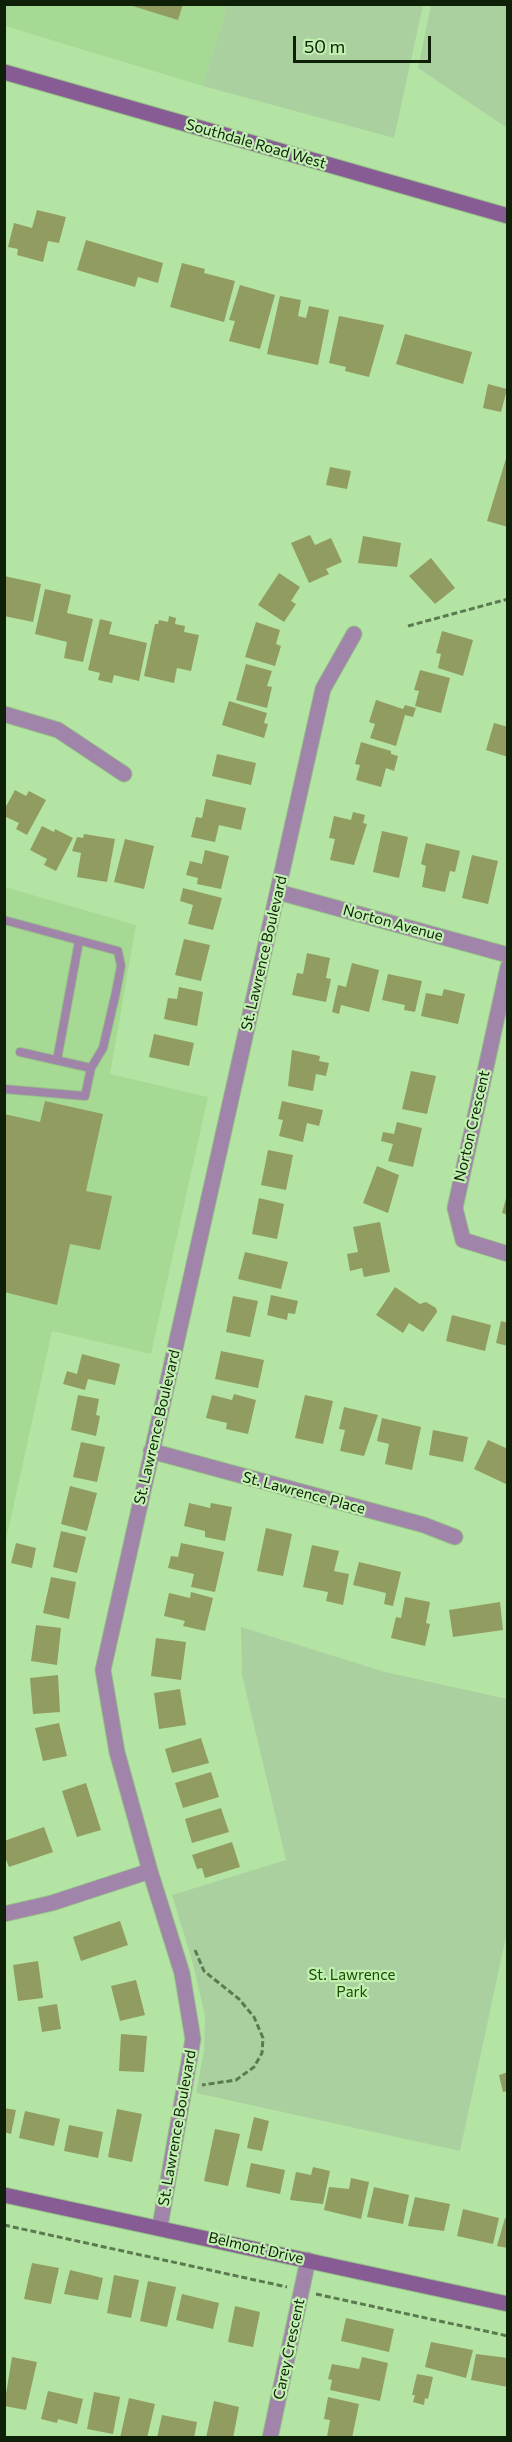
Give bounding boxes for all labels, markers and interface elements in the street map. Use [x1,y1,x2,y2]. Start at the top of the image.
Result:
scale bar [296,24,434,62]
text: 50 m [304,35,345,57]
street label: Southdale Road West [184,115,328,173]
street label: St. Lawrence Boulevard [237,874,291,1032]
street label: Norton Avenue [341,901,445,945]
street label: Norton Crescent [450,1069,494,1183]
street label: St. Lawrence Boulevard [130,1348,184,1506]
street label: St. Lawrence Place [241,1468,367,1518]
park label: St. Lawrence Park [308,1966,396,2001]
street label: St. Lawrence Boulevard [154,2049,200,2207]
street label: Belmont Drive [207,2228,305,2268]
street label: Carey Crescent [269,2297,309,2401]

